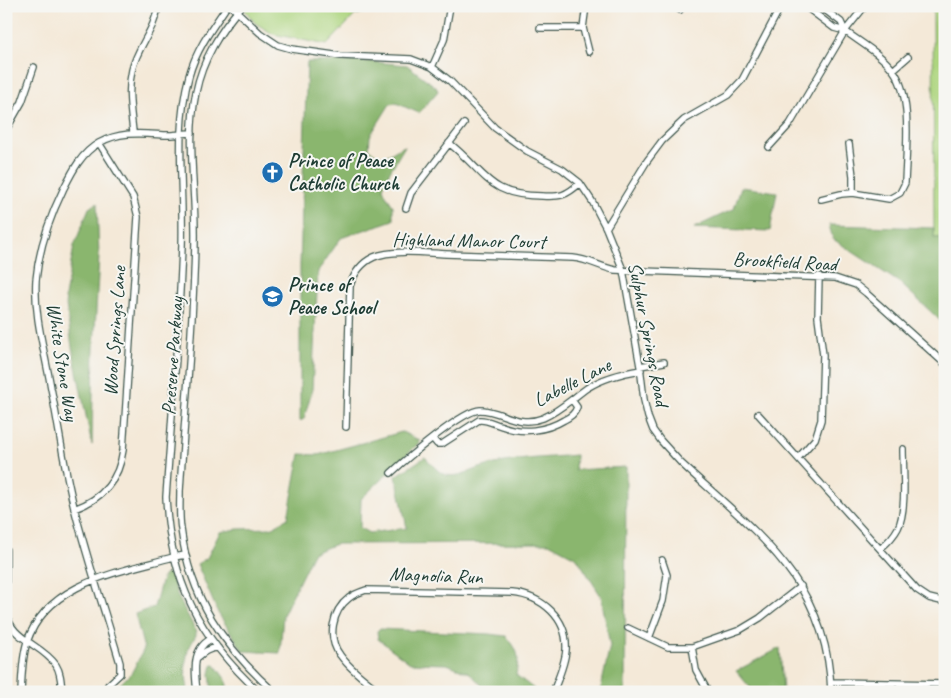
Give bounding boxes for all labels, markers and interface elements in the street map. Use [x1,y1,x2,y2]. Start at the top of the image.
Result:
place label: Prince of Peace Catholic Church [288,148,400,196]
church icon: Prince of Peace Catholic Church [260,160,284,184]
street label: Highland Manor Court [392,227,549,254]
street label: Brookfield Road [732,246,841,277]
street label: Sulphur Springs Road [622,260,675,411]
street label: Wood Springs Lane [97,264,132,397]
place label: Prince of Peace School [288,272,379,320]
school or university icon: Prince of Peace School [260,284,284,308]
street label: Preserve Parkway [156,295,189,416]
street label: White Stone Way [41,301,84,424]
street label: Labelle Lane [529,352,616,412]
street label: Magnolia Run [389,561,484,590]

